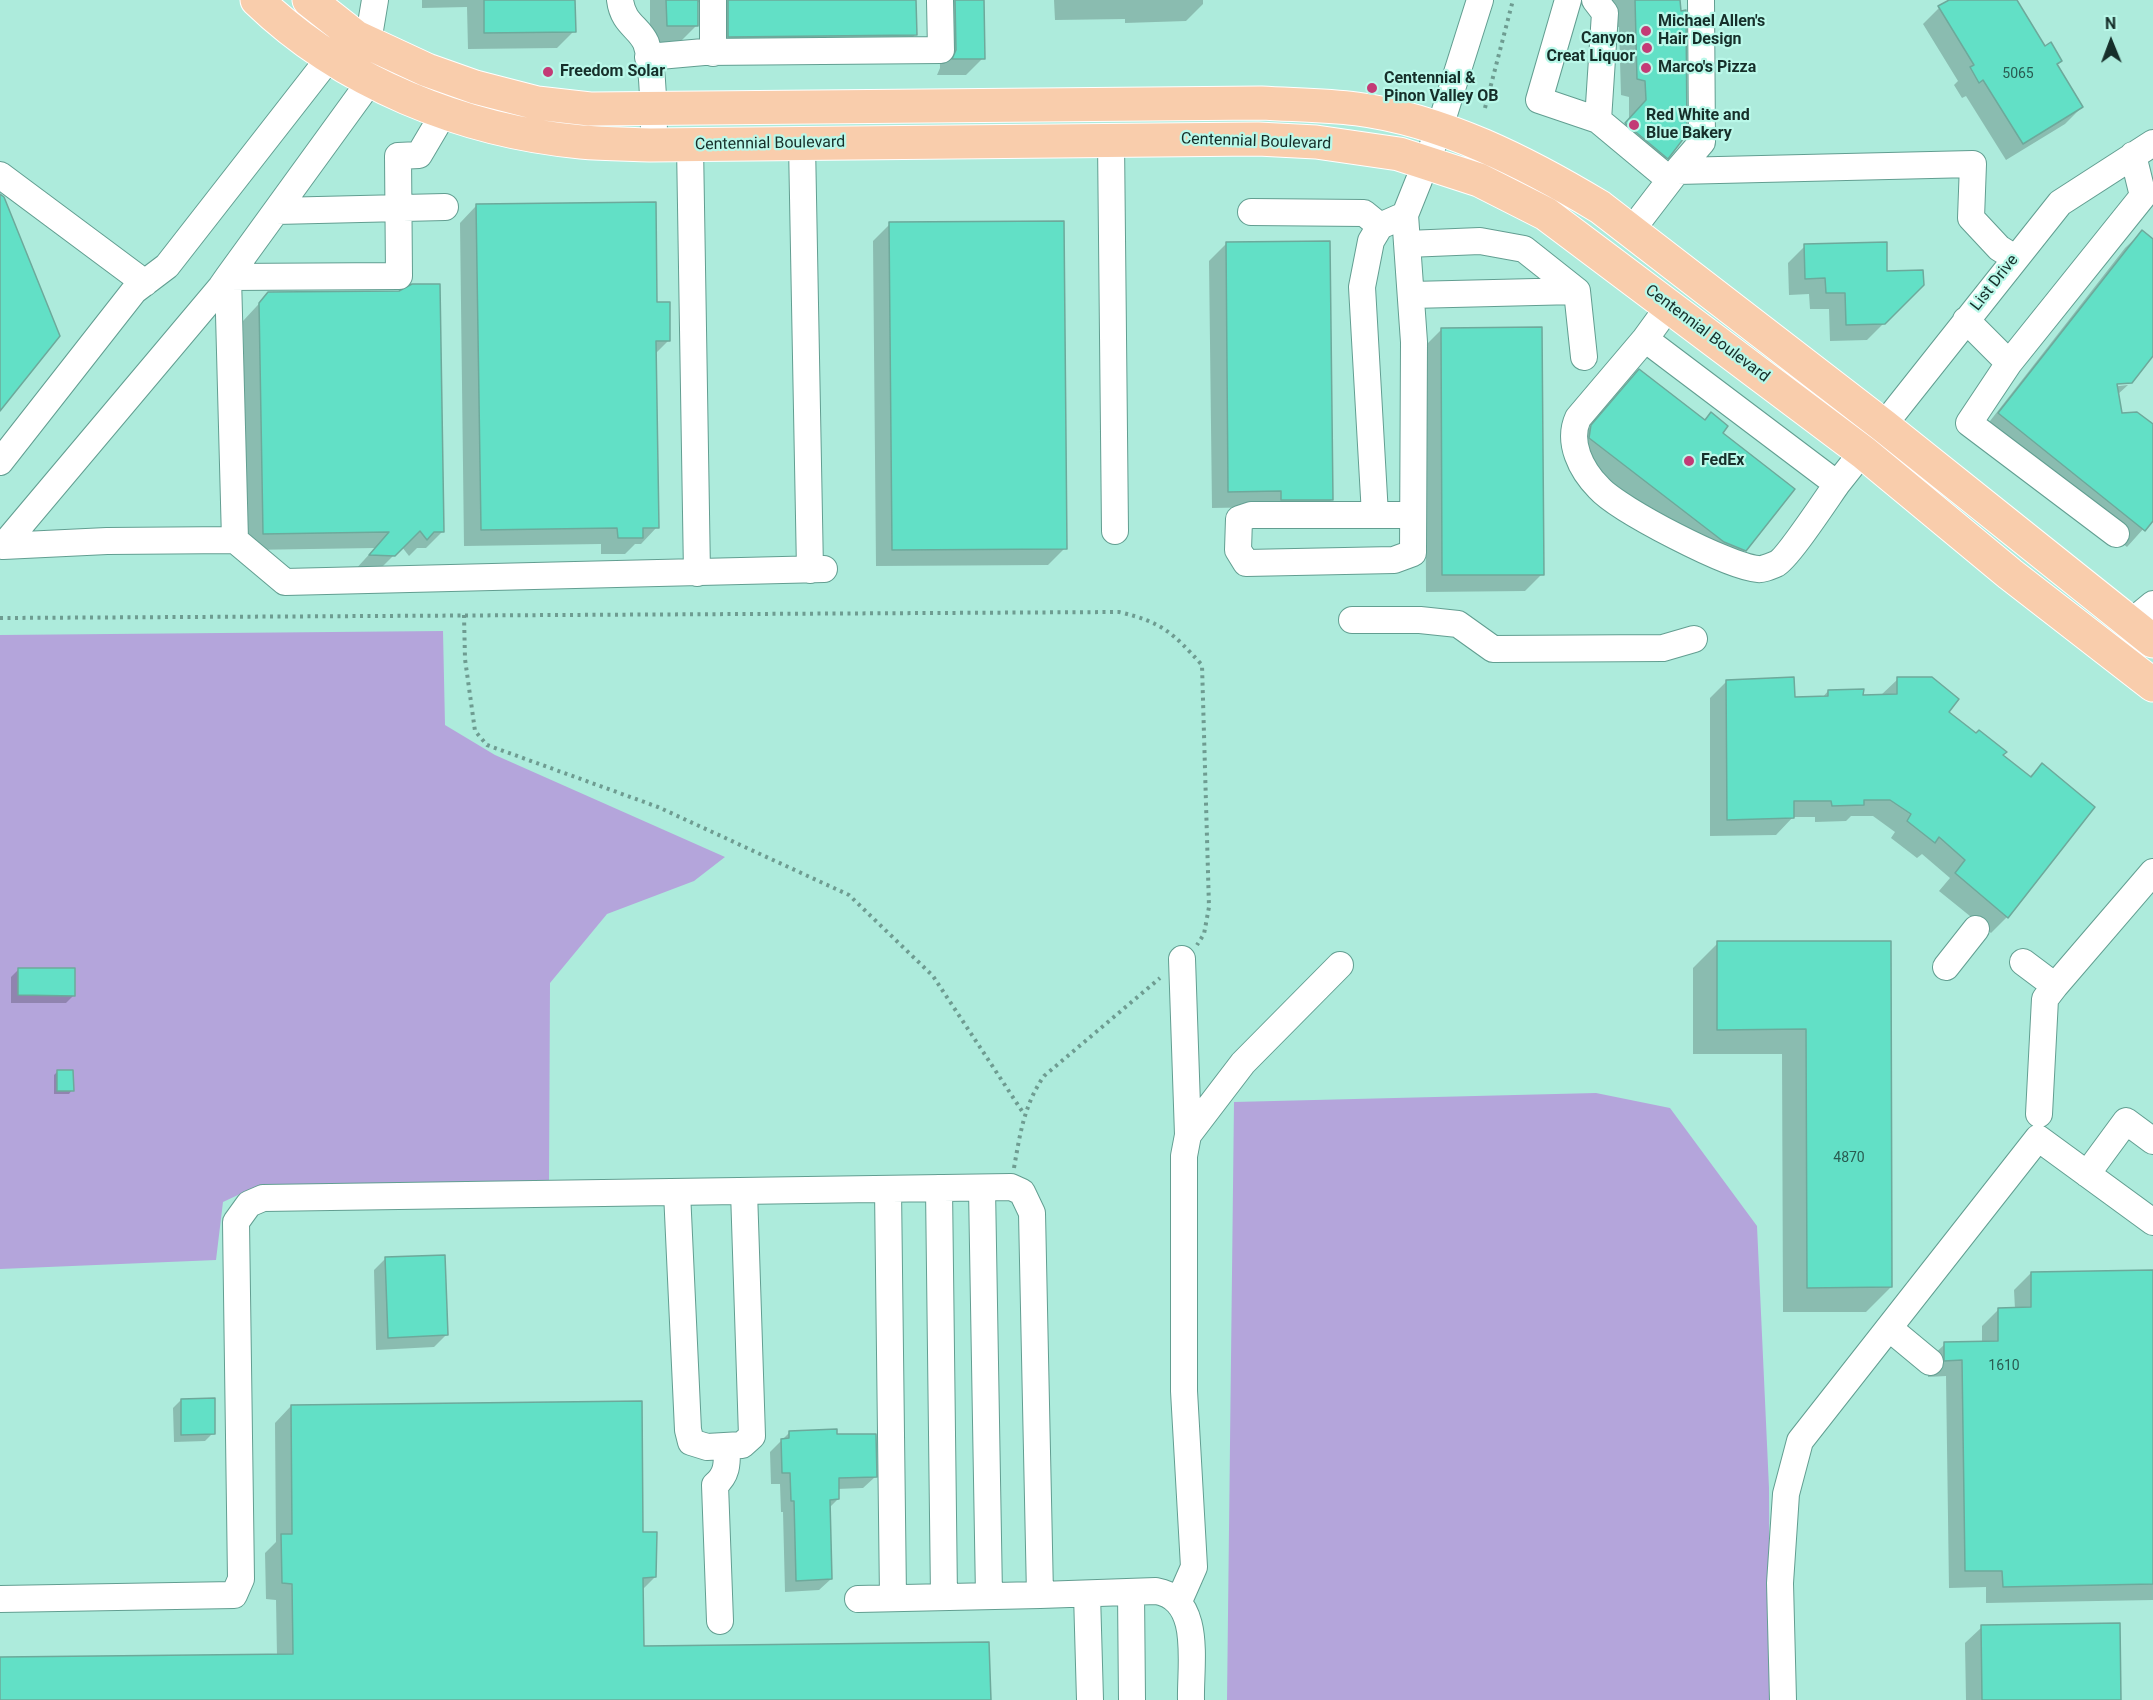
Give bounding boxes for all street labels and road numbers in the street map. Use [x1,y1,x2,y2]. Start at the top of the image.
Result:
street label: Centennial Boulevard [1181,130,1331,154]
street label: Centennial Boulevard [695,133,845,155]
street label: List Drive [1967,251,2023,315]
street label: Centennial Boulevard [1641,281,1773,387]

